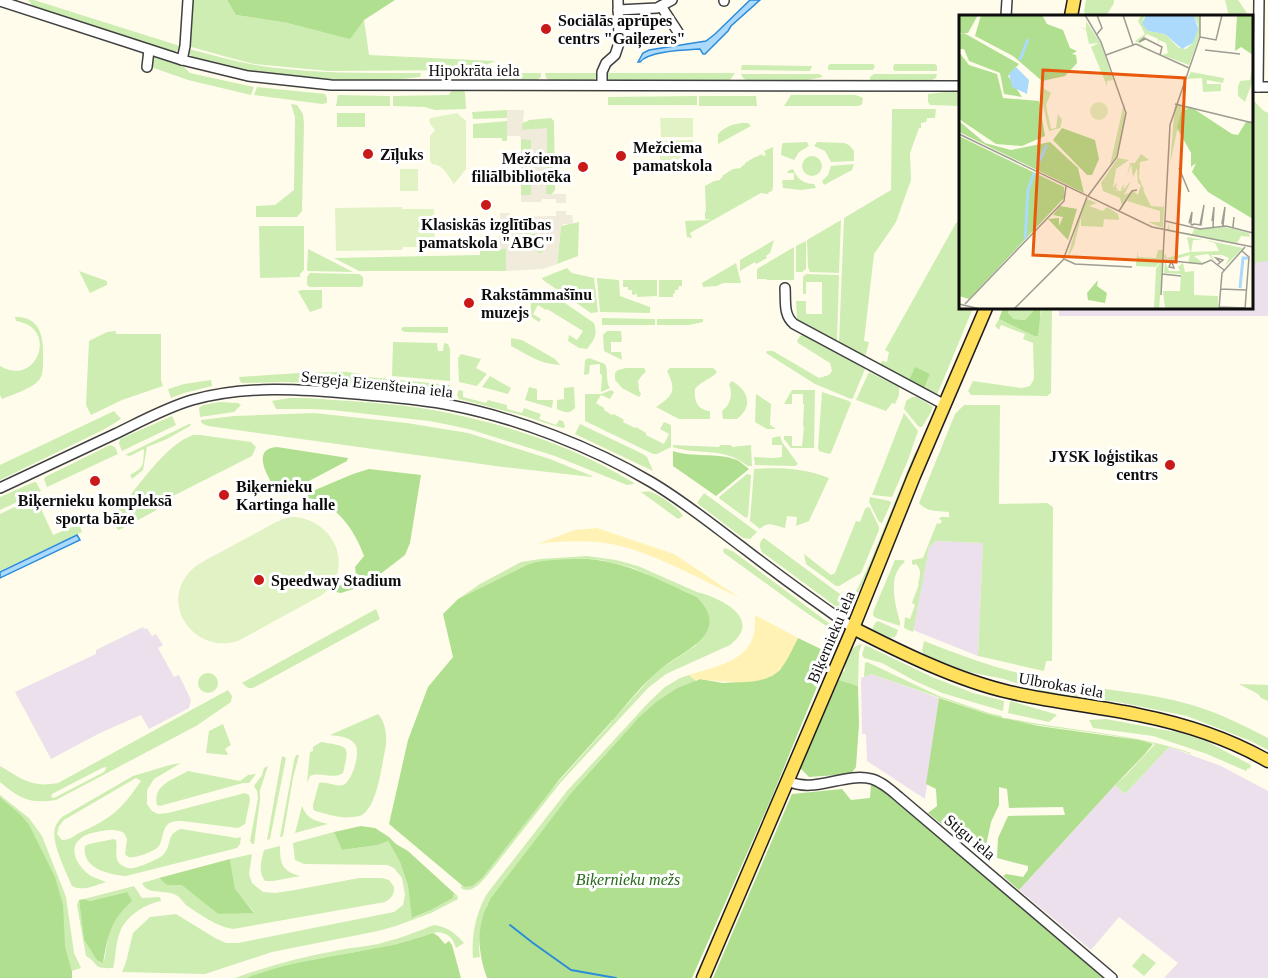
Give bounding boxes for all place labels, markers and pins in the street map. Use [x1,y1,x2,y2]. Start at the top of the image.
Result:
place label: Sociālās aprūpes centrs "Gaiļezers" [558,12,686,49]
marker: Sociālās aprūpes centrs "Gaiļezers" [539,22,553,36]
place label: Mežciema pamatskola [633,139,712,175]
place label: Zīļuks [380,146,424,165]
marker: Zīļuks [361,147,375,161]
marker: Mežciema pamatskola [614,149,628,163]
place label: Mežciema filiālbibliotēka [471,150,571,185]
marker: Mežciema filiālbibliotēka [576,160,590,174]
marker: Klasiskās izglītības pamatskola "ABC" [479,198,493,212]
place label: Klasiskās izglītības pamatskola "ABC" [419,216,553,252]
place label: Rakstāmmašīnu muzejs [481,286,592,322]
marker: Rakstāmmašīnu muzejs [462,296,476,310]
place label: JYSK loģistikas centrs [1049,448,1158,483]
marker: JYSK loģistikas centrs [1163,458,1177,472]
marker: Biķernieku kompleksā sporta bāze [88,474,102,488]
place label: Biķernieku Kartinga halle [236,478,335,514]
marker: Biķernieku Kartinga halle [217,488,231,502]
place label: Biķernieku kompleksā sporta bāze [18,492,172,528]
place label: Speedway Stadium [271,572,402,590]
marker: Speedway Stadium [252,573,266,587]

